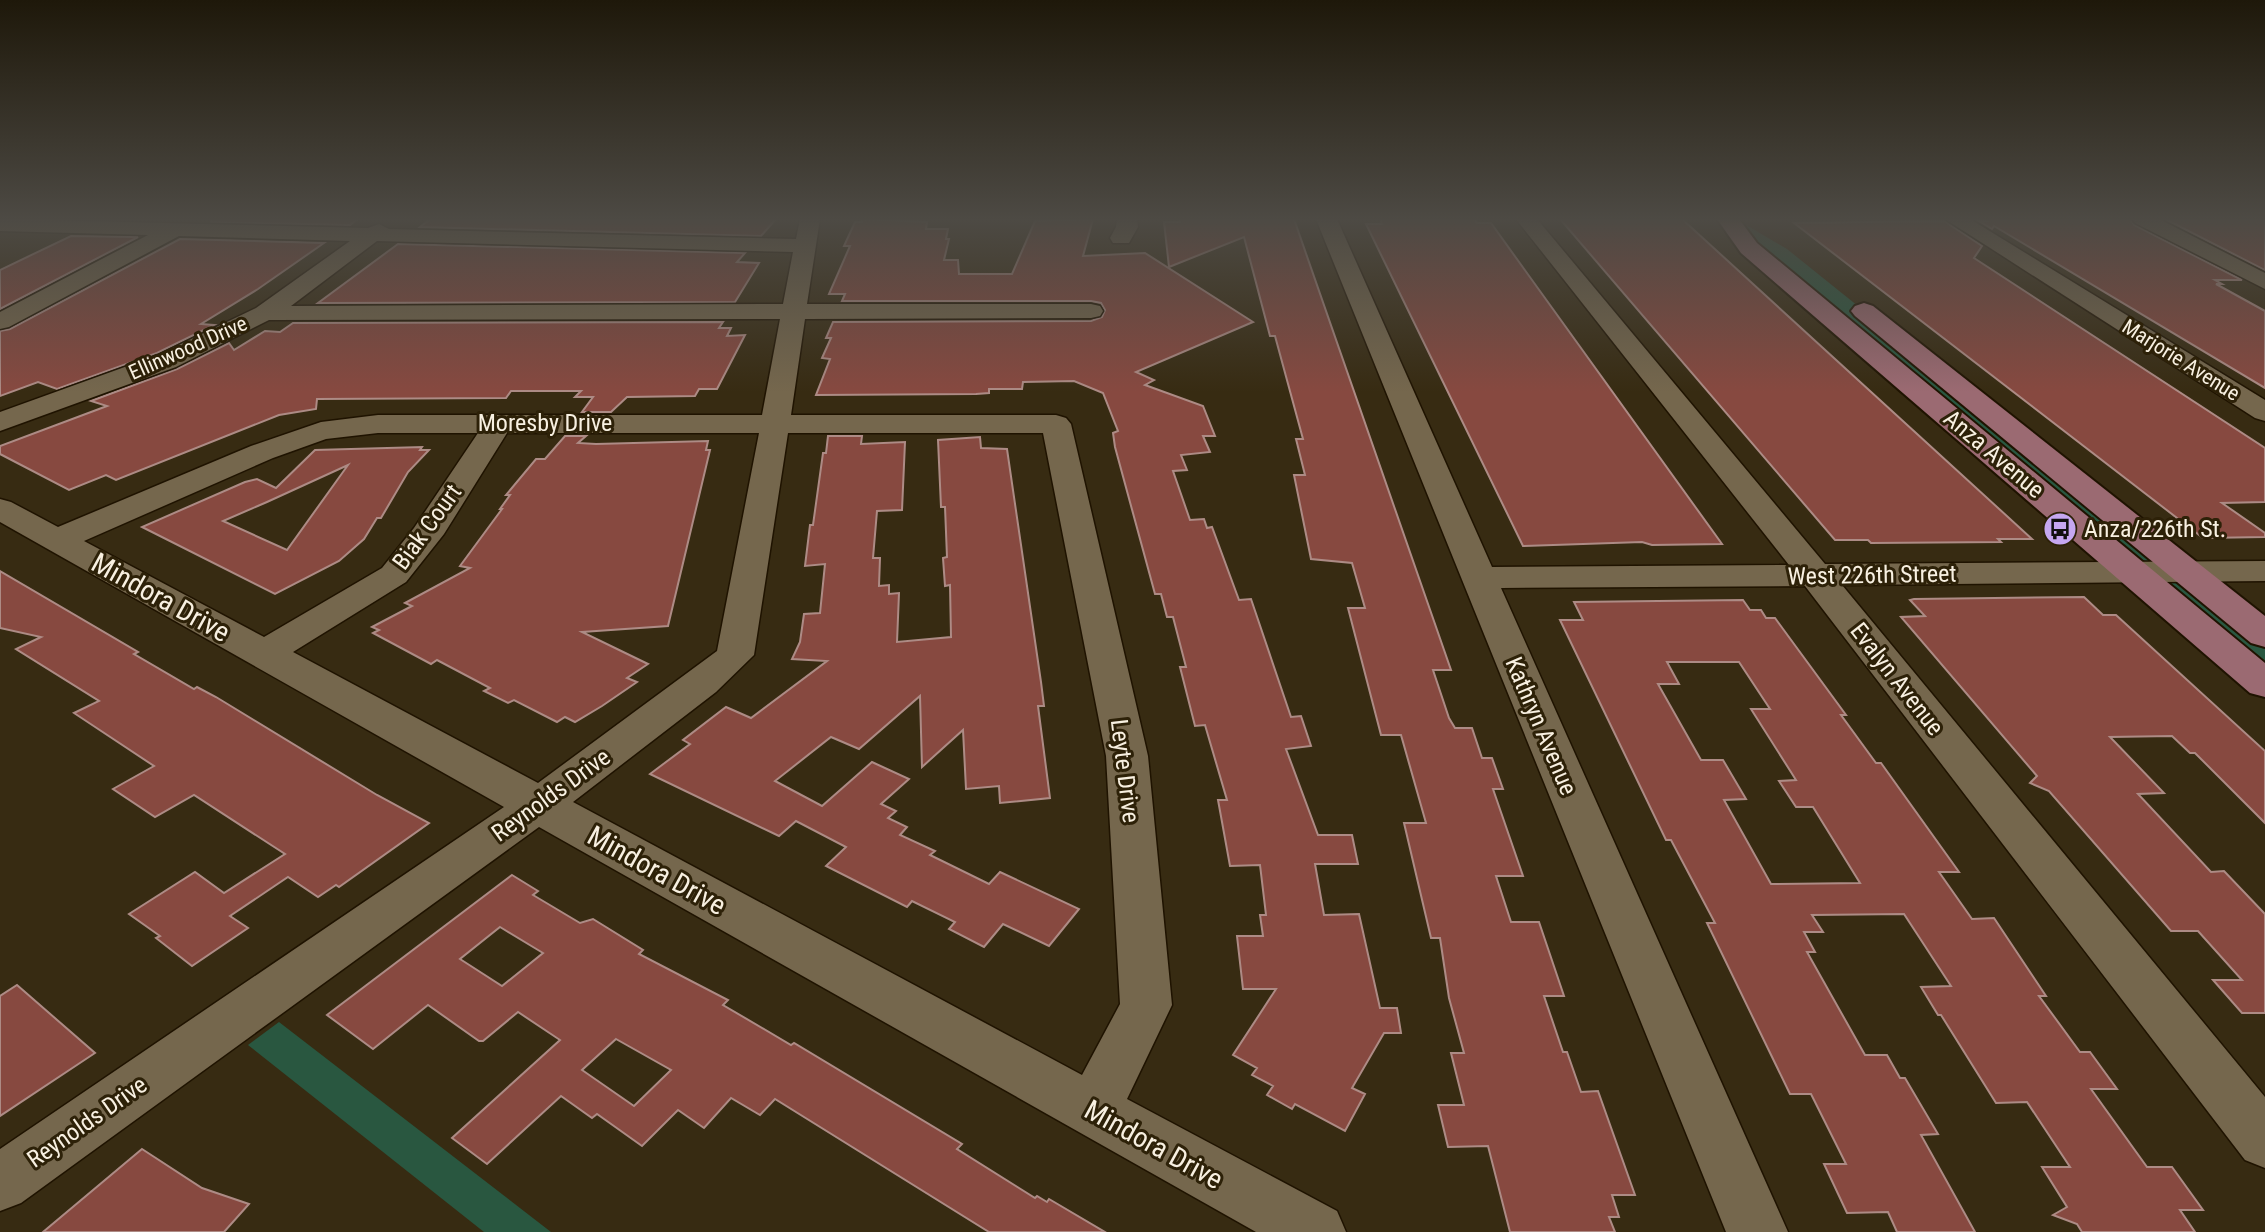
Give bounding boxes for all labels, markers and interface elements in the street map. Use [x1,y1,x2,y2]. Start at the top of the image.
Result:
street label: Ellinwood Drive [125,311,251,385]
street label: Marjorie Avenue [2118,314,2244,406]
street label: Anza Avenue [1938,404,2050,504]
street label: Moresby Drive [478,409,612,437]
street label: Biak Court [387,479,467,575]
bus stop icon: Anza/226th St. [2041,510,2079,548]
place label: Anza/226th St. [2084,515,2226,543]
street label: Mindora Drive [86,546,236,649]
street label: West 226th Street [1787,560,1957,590]
street label: Evalyn Avenue [1844,617,1950,741]
street label: Kathryn Avenue [1499,653,1583,799]
street label: Leyte Drive [1105,718,1145,824]
street label: Reynolds Drive [486,743,616,847]
street label: Mindora Drive [582,819,732,922]
street label: Reynolds Drive [22,1071,152,1173]
street label: Mindora Drive [1079,1093,1229,1196]

